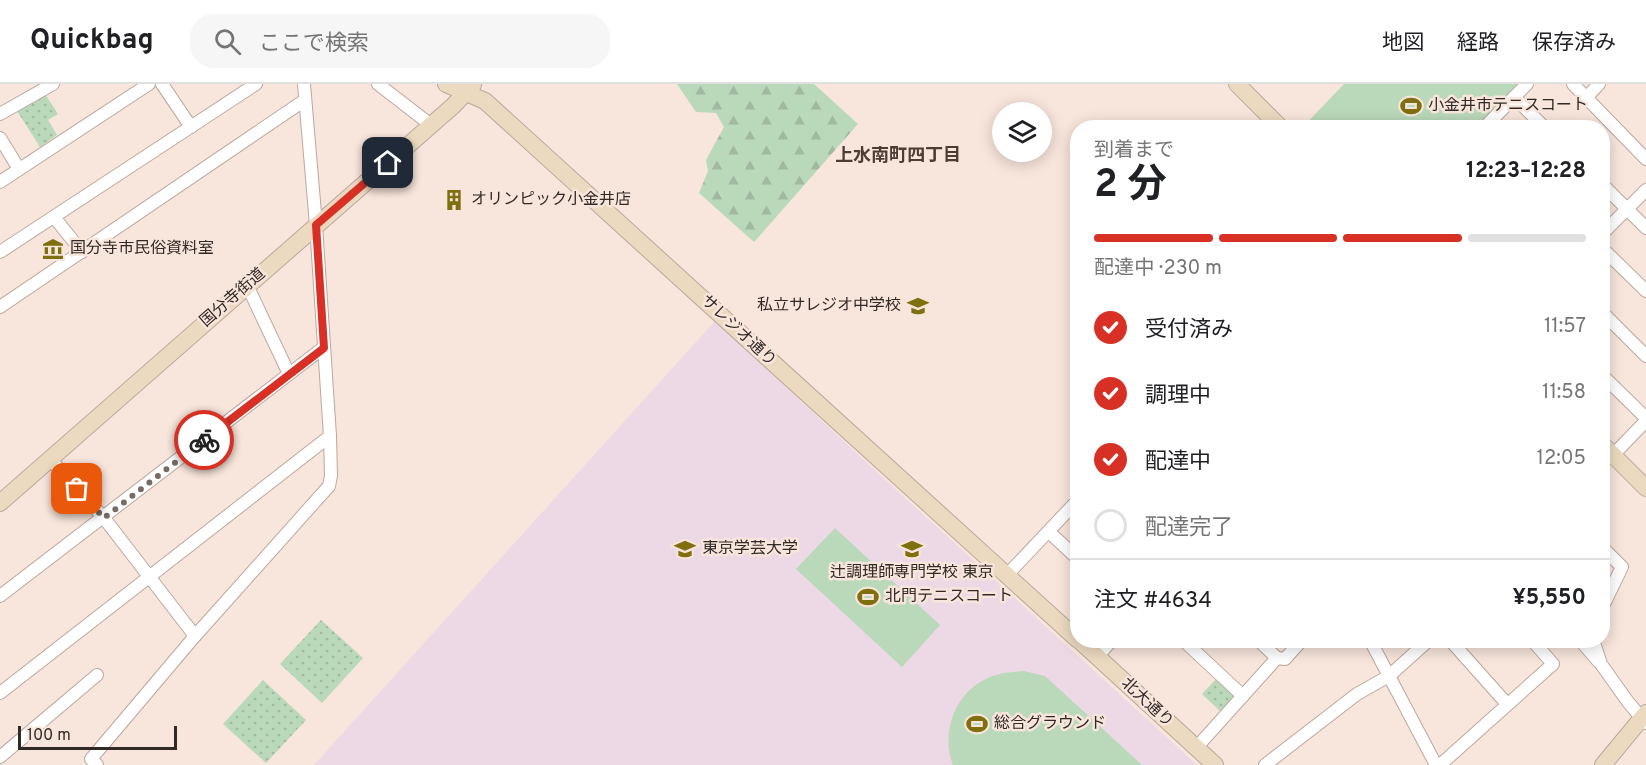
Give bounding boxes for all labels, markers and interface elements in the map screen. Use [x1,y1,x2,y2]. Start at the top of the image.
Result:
search box [190,14,610,68]
text: Quickbag [30,23,154,59]
icon: search [211,25,244,58]
text: 地図 [1382,30,1424,57]
text: 経路 [1457,30,1499,57]
text: 保存済み [1532,30,1616,57]
text: ここで検索 [259,31,369,58]
sports icon: 小金井市テニスコート [1399,94,1423,118]
place label: 小金井市テニスコート [1428,96,1588,116]
map controls [992,102,1052,162]
button: layers [992,102,1052,162]
pin [362,137,413,188]
text: 到着まで [1094,138,1174,164]
district label: 上水南町四丁目 [835,145,961,168]
icon: home [371,146,404,179]
text: 12:23–12:28 [1466,158,1586,185]
text: 2 分 [1094,162,1167,211]
building icon: オリンピック小金井店 [442,188,466,212]
place label: オリンピック小金井店 [471,190,631,210]
museum icon: 国分寺市民俗資料室 [41,237,65,261]
place label: 国分寺市民俗資料室 [70,239,214,259]
text: 配達中 · 230 m [1094,256,1222,282]
street label: 国分寺街道 [196,264,270,332]
street label: サレジオ通り [696,291,780,371]
school or university icon: 私立サレジオ中学校 [906,294,930,318]
place label: 私立サレジオ中学校 [757,296,901,316]
icon: check [1094,311,1127,344]
text: 11:57 [1544,314,1586,340]
text: 受付済み [1145,317,1233,344]
icon: check [1094,377,1127,410]
text: 11:58 [1542,380,1586,406]
text: 調理中 [1145,383,1211,410]
courier [174,410,234,470]
icon: bike [188,424,221,457]
icon: check [1094,443,1127,476]
text: 12:05 [1537,446,1586,472]
text: 配達中 [1145,449,1211,476]
pin [51,463,102,514]
icon: bag [60,472,93,505]
text: 配達完了 [1145,515,1233,542]
school or university icon: 東京学芸大学 [673,537,697,561]
school or university icon: 辻調理師専門学校 東京 [900,537,924,561]
place label: 東京学芸大学 [702,539,798,559]
place label: 辻調理師専門学校 東京 [830,563,994,583]
sports icon: 北門テニスコート [856,585,880,609]
text: ¥5,550 [1512,585,1586,612]
place label: 北門テニスコート [885,587,1013,607]
text: 注文 #4634 [1094,588,1212,615]
street label: 北大通り [1117,674,1177,732]
sports icon: 総合グラウンド [965,712,989,736]
place label: 総合グラウンド [994,714,1106,734]
scale bar [18,723,177,750]
text: 100 m [27,726,71,746]

